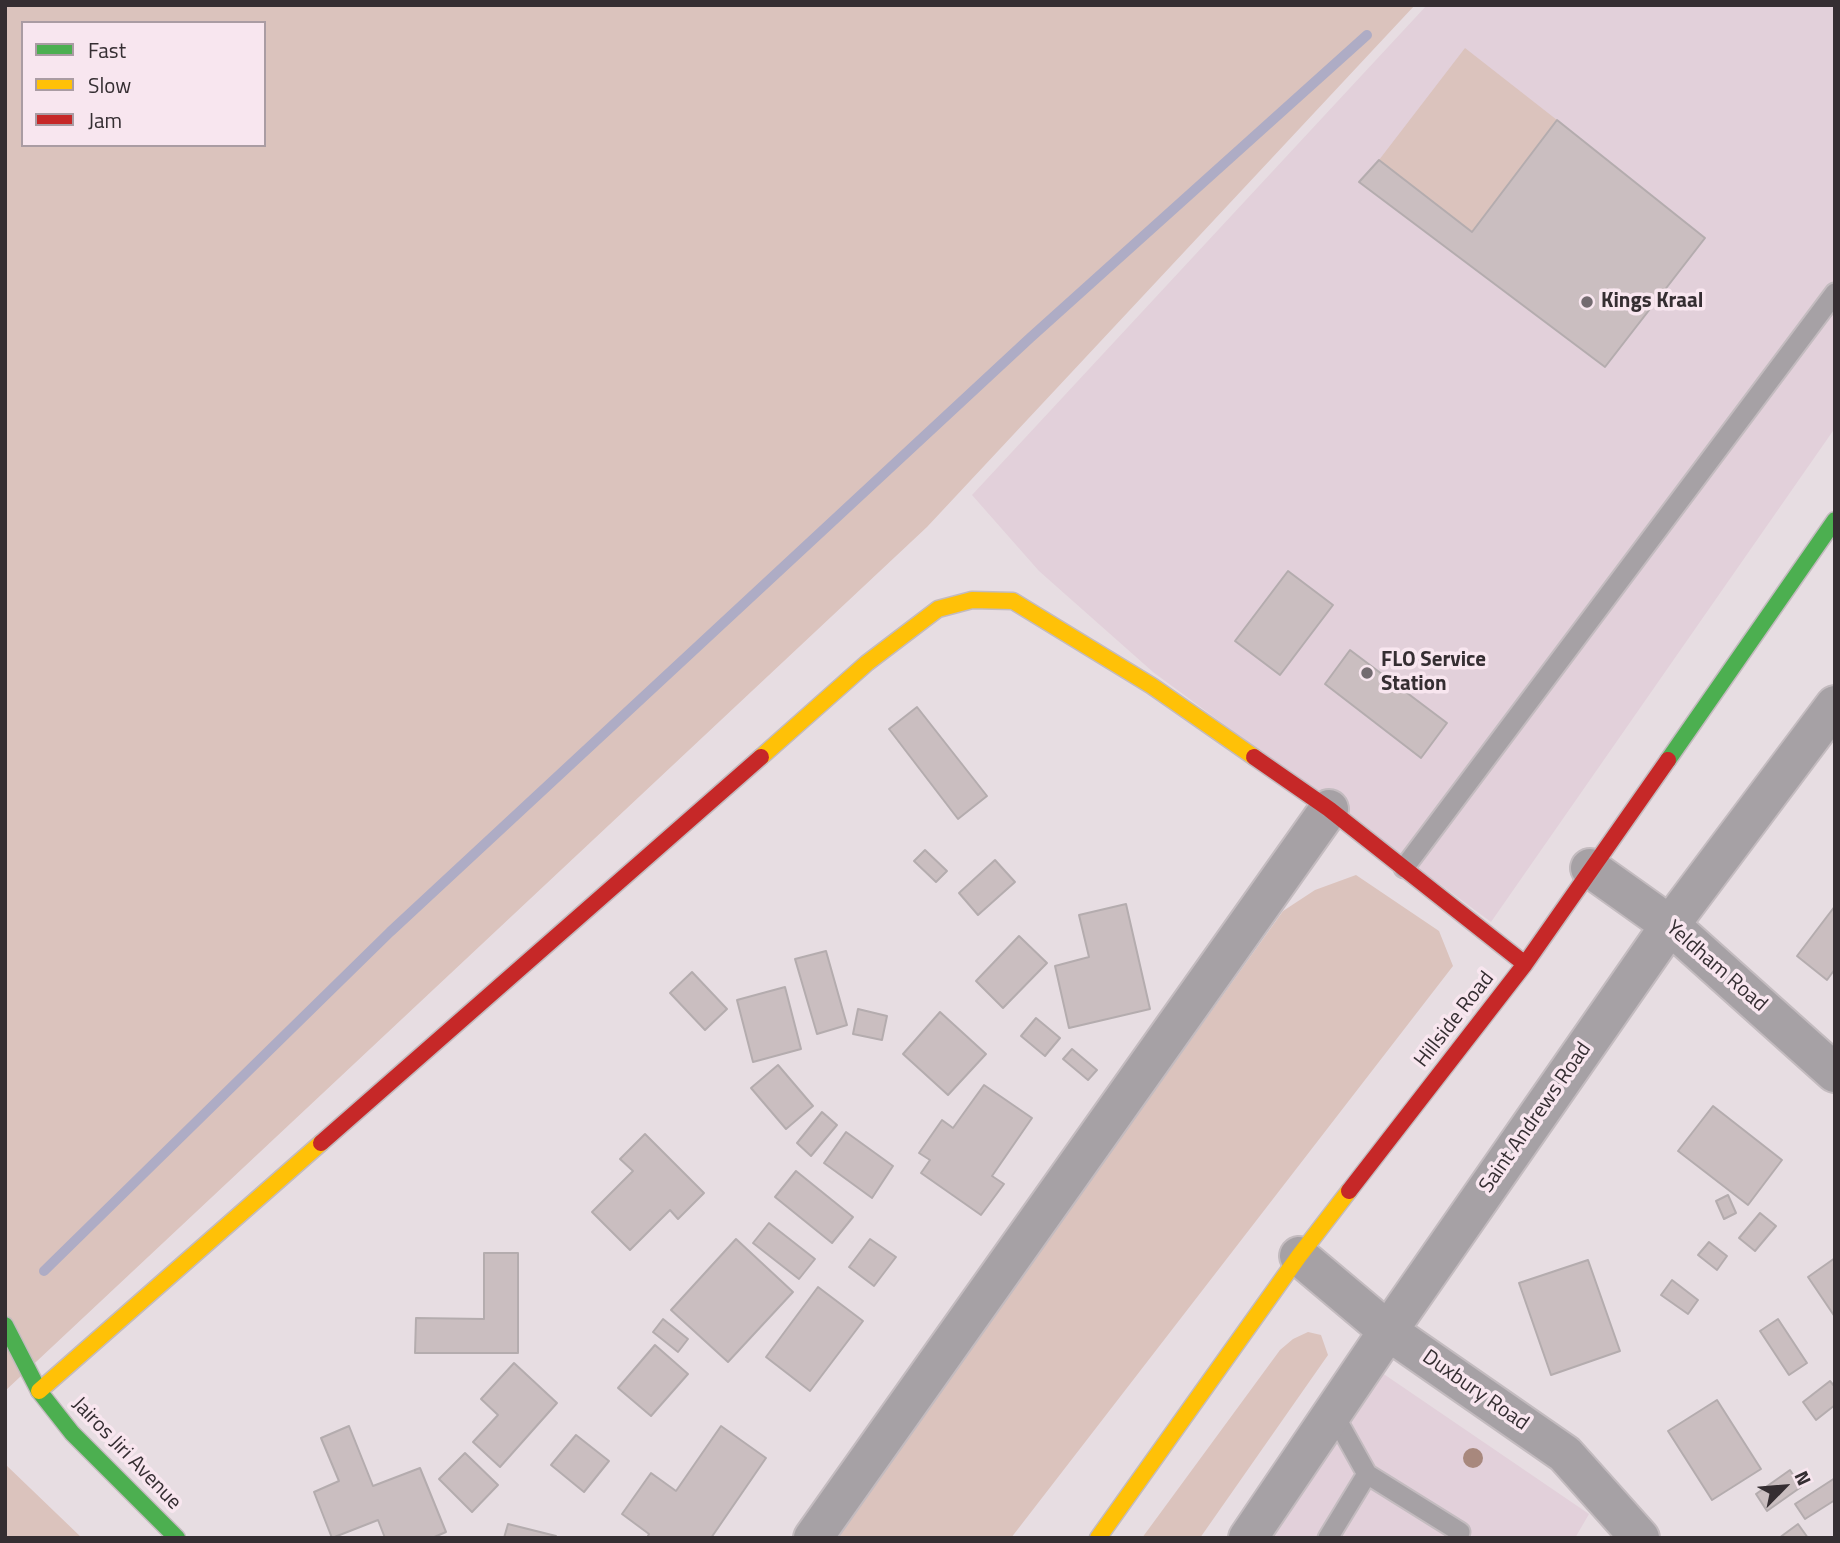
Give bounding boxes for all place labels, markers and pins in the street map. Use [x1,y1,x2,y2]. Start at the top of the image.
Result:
place label: Kings Kraal [1601,289,1703,315]
marker: Kings Kraal [1579,294,1595,310]
place label: FLO Service Station [1381,648,1486,698]
marker: FLO Service Station [1359,665,1375,681]

